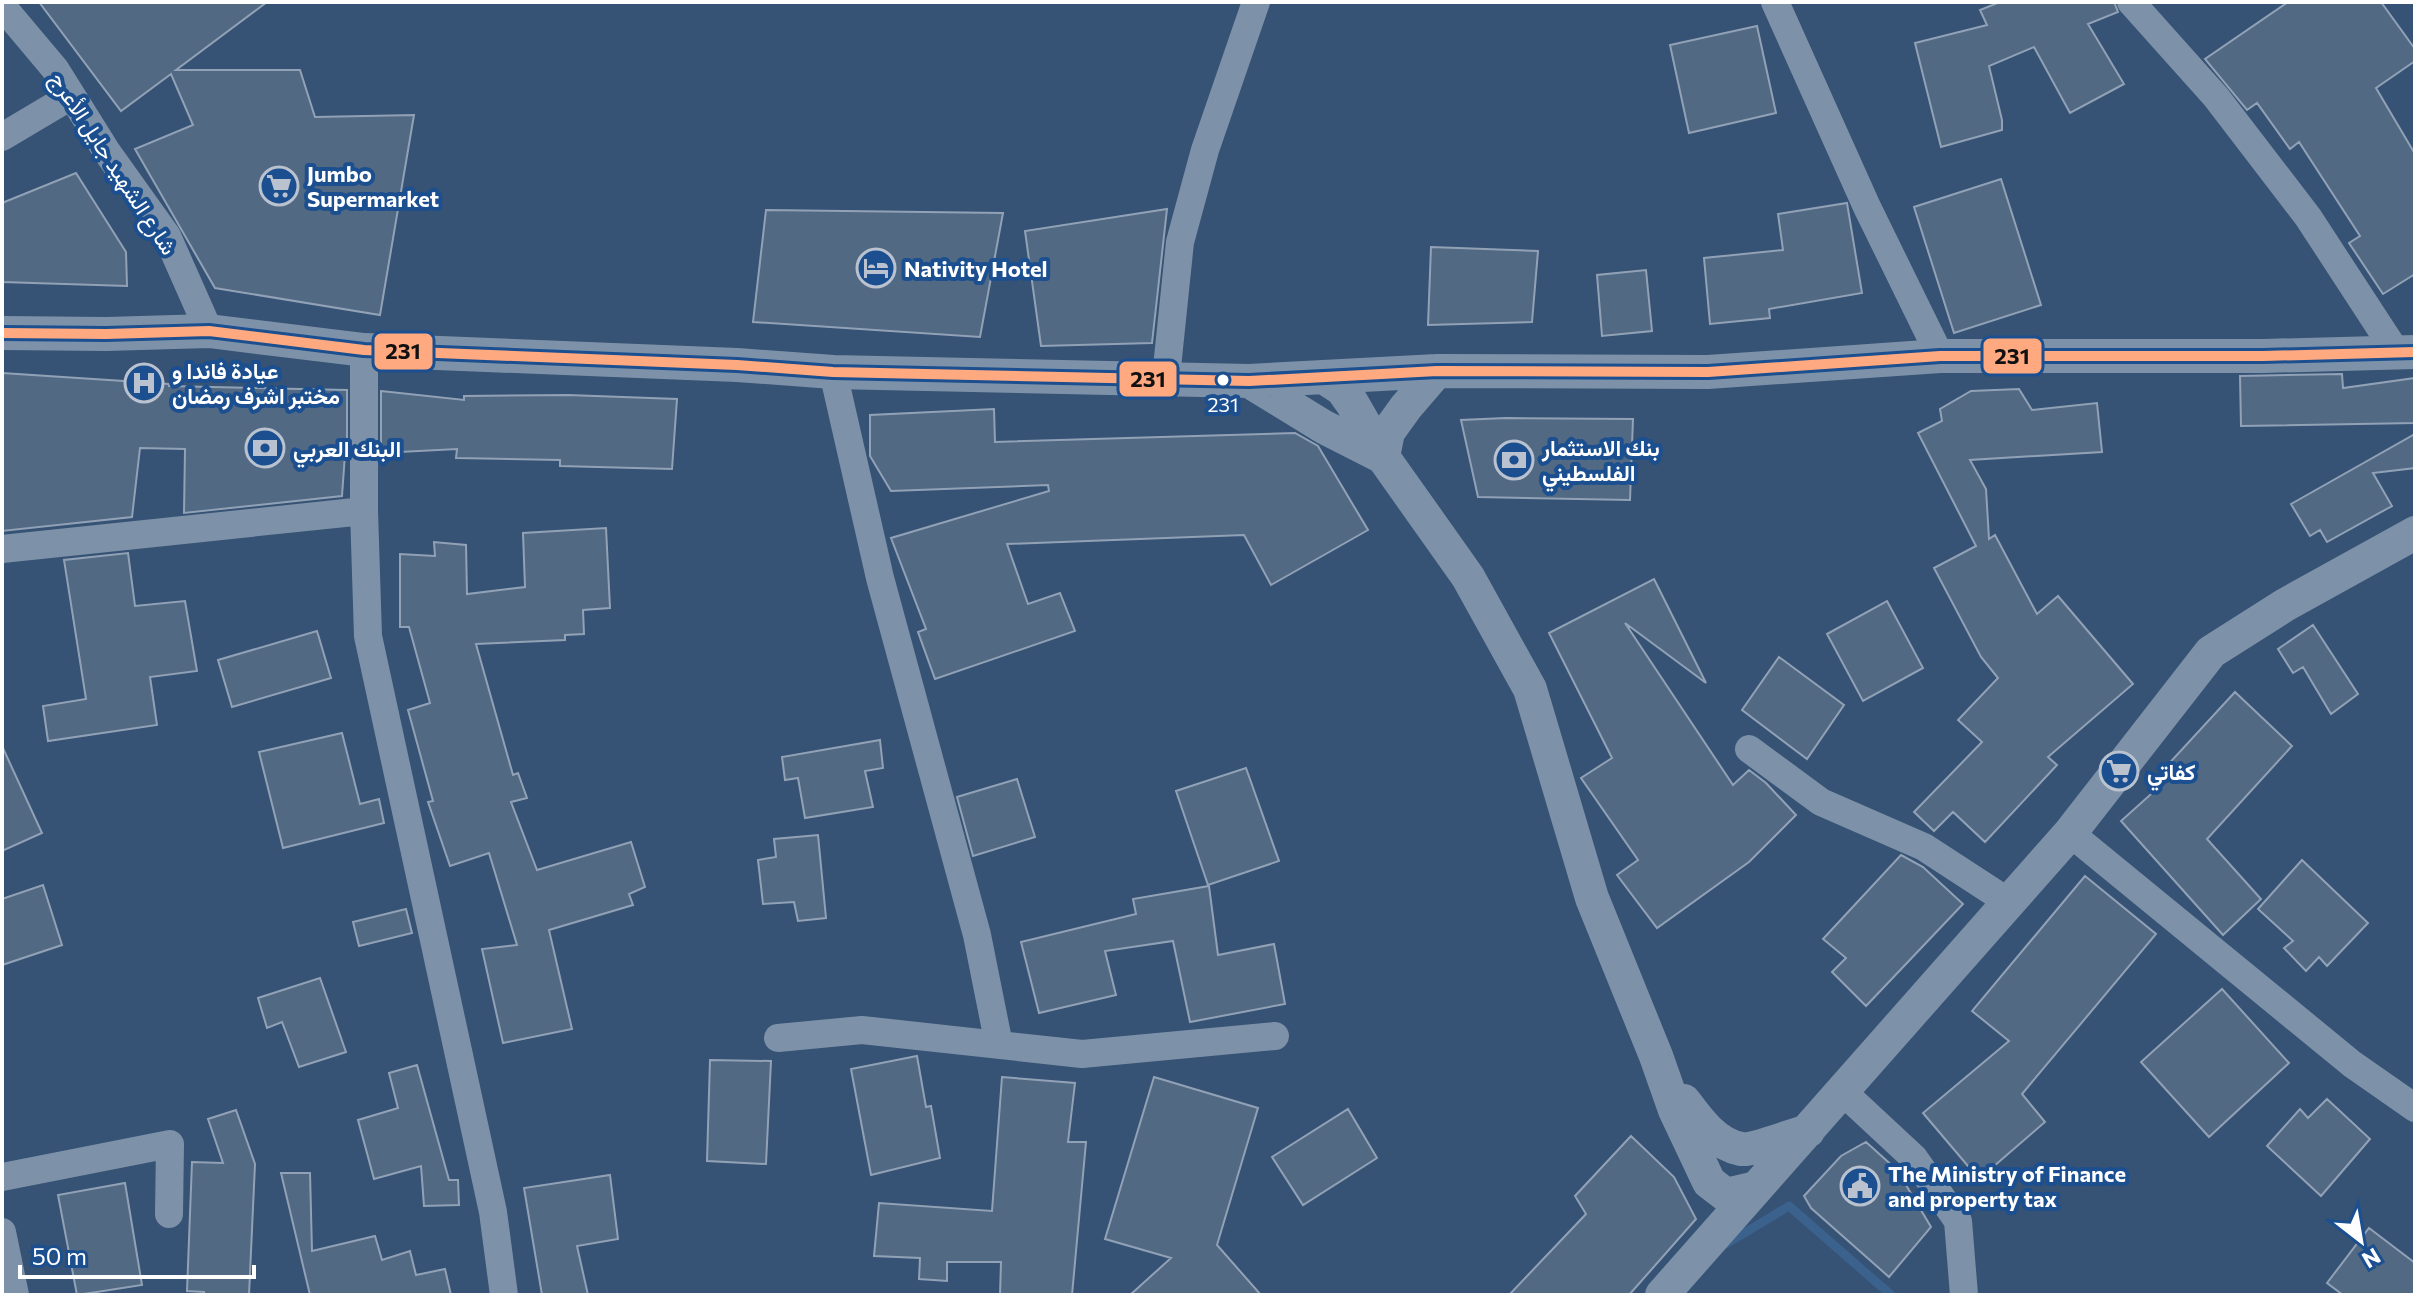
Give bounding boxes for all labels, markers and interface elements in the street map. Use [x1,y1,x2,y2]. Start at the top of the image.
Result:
street label: شارع الشهيد جايل الأعرج [43,66,183,261]
place label: Jumbo Supermarket [307,160,439,212]
supermarket icon: Jumbo Supermarket [258,165,300,207]
hotel icon: Nativity Hotel [855,247,897,289]
place label: Nativity Hotel [904,255,1048,282]
line badge: 231 [373,332,434,371]
text: 231 [385,337,421,364]
line badge: 231 [1982,337,2043,375]
text: 231 [1994,342,2030,369]
place label: عيادة فاندا و مختبر اشرف رمضان [172,357,340,410]
line badge: 231 [1118,360,1178,398]
hospital icon: عيادة فاندا و مختبر اشرف رمضان [123,362,165,404]
text: 231 [1130,365,1166,392]
marker: 231 [1215,372,1231,388]
place label: 231 [1207,392,1239,416]
bank icon: البنك العربي [244,427,286,469]
place label: بنك الاستثمار الفلسطيني [1541,434,1660,492]
place label: البنك العربي [293,435,401,468]
bank icon: بنك الاستثمار الفلسطيني [1493,439,1535,481]
supermarket icon: كفاتي [2098,750,2140,792]
place label: كفاتي [2147,758,2195,791]
place label: The Ministry of Finance and property tax [1888,1160,2126,1212]
public building icon: The Ministry of Finance and property tax [1839,1165,1881,1207]
north arrow [2321,1201,2401,1281]
scale bar [20,1229,254,1279]
text: 50 m [32,1241,87,1270]
text: N [2358,1243,2386,1274]

